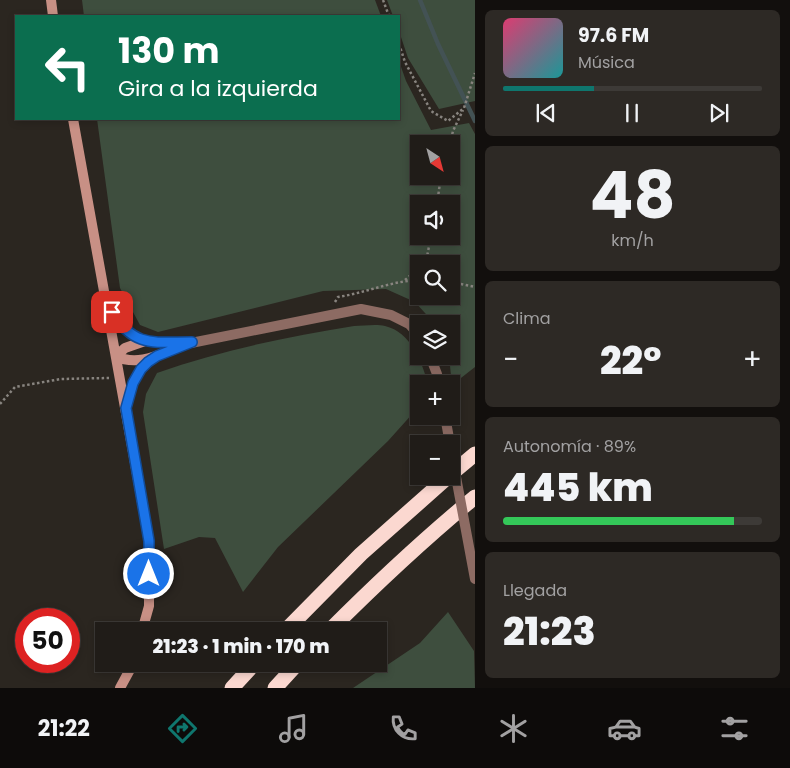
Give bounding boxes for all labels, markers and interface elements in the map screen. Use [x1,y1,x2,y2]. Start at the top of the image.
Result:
text: 97.6 FM [578,22,649,49]
text: 130 m [118,26,220,75]
icon: left [35,35,100,100]
text: Música [578,51,635,74]
text: Gira a la izquierda [118,73,318,104]
icon: previous [532,99,560,127]
icon: pause [618,99,646,127]
icon: next [705,99,733,127]
north arrow [410,135,460,185]
map controls [410,135,460,485]
text: 48 [589,150,676,241]
button: sound [410,195,460,245]
text: km/h [611,229,654,252]
button: search [410,255,460,305]
pin [91,291,133,333]
icon: arrive [98,298,126,326]
text: Clima [503,307,551,330]
button: layers [410,315,460,365]
text: 22° [600,334,661,387]
text: − [503,340,518,379]
text: + [743,340,762,379]
button: + [410,375,460,425]
button: − [410,435,460,485]
text: Autonomía · 89% [503,435,636,458]
text: 445 km [503,461,653,514]
position arrow [122,547,174,599]
text: Llegada [503,579,567,602]
text: 21:23 [503,605,596,658]
speed limit sign: 50 [15,608,80,673]
text: 21:23 · 1 min · 170 m [153,633,329,660]
icon: directions [165,711,200,746]
icon: music [276,711,311,746]
icon: phone [386,711,421,746]
icon: climate [496,711,531,746]
icon: car [607,711,642,746]
icon: filters [717,711,752,746]
text: 21:22 [38,713,90,744]

